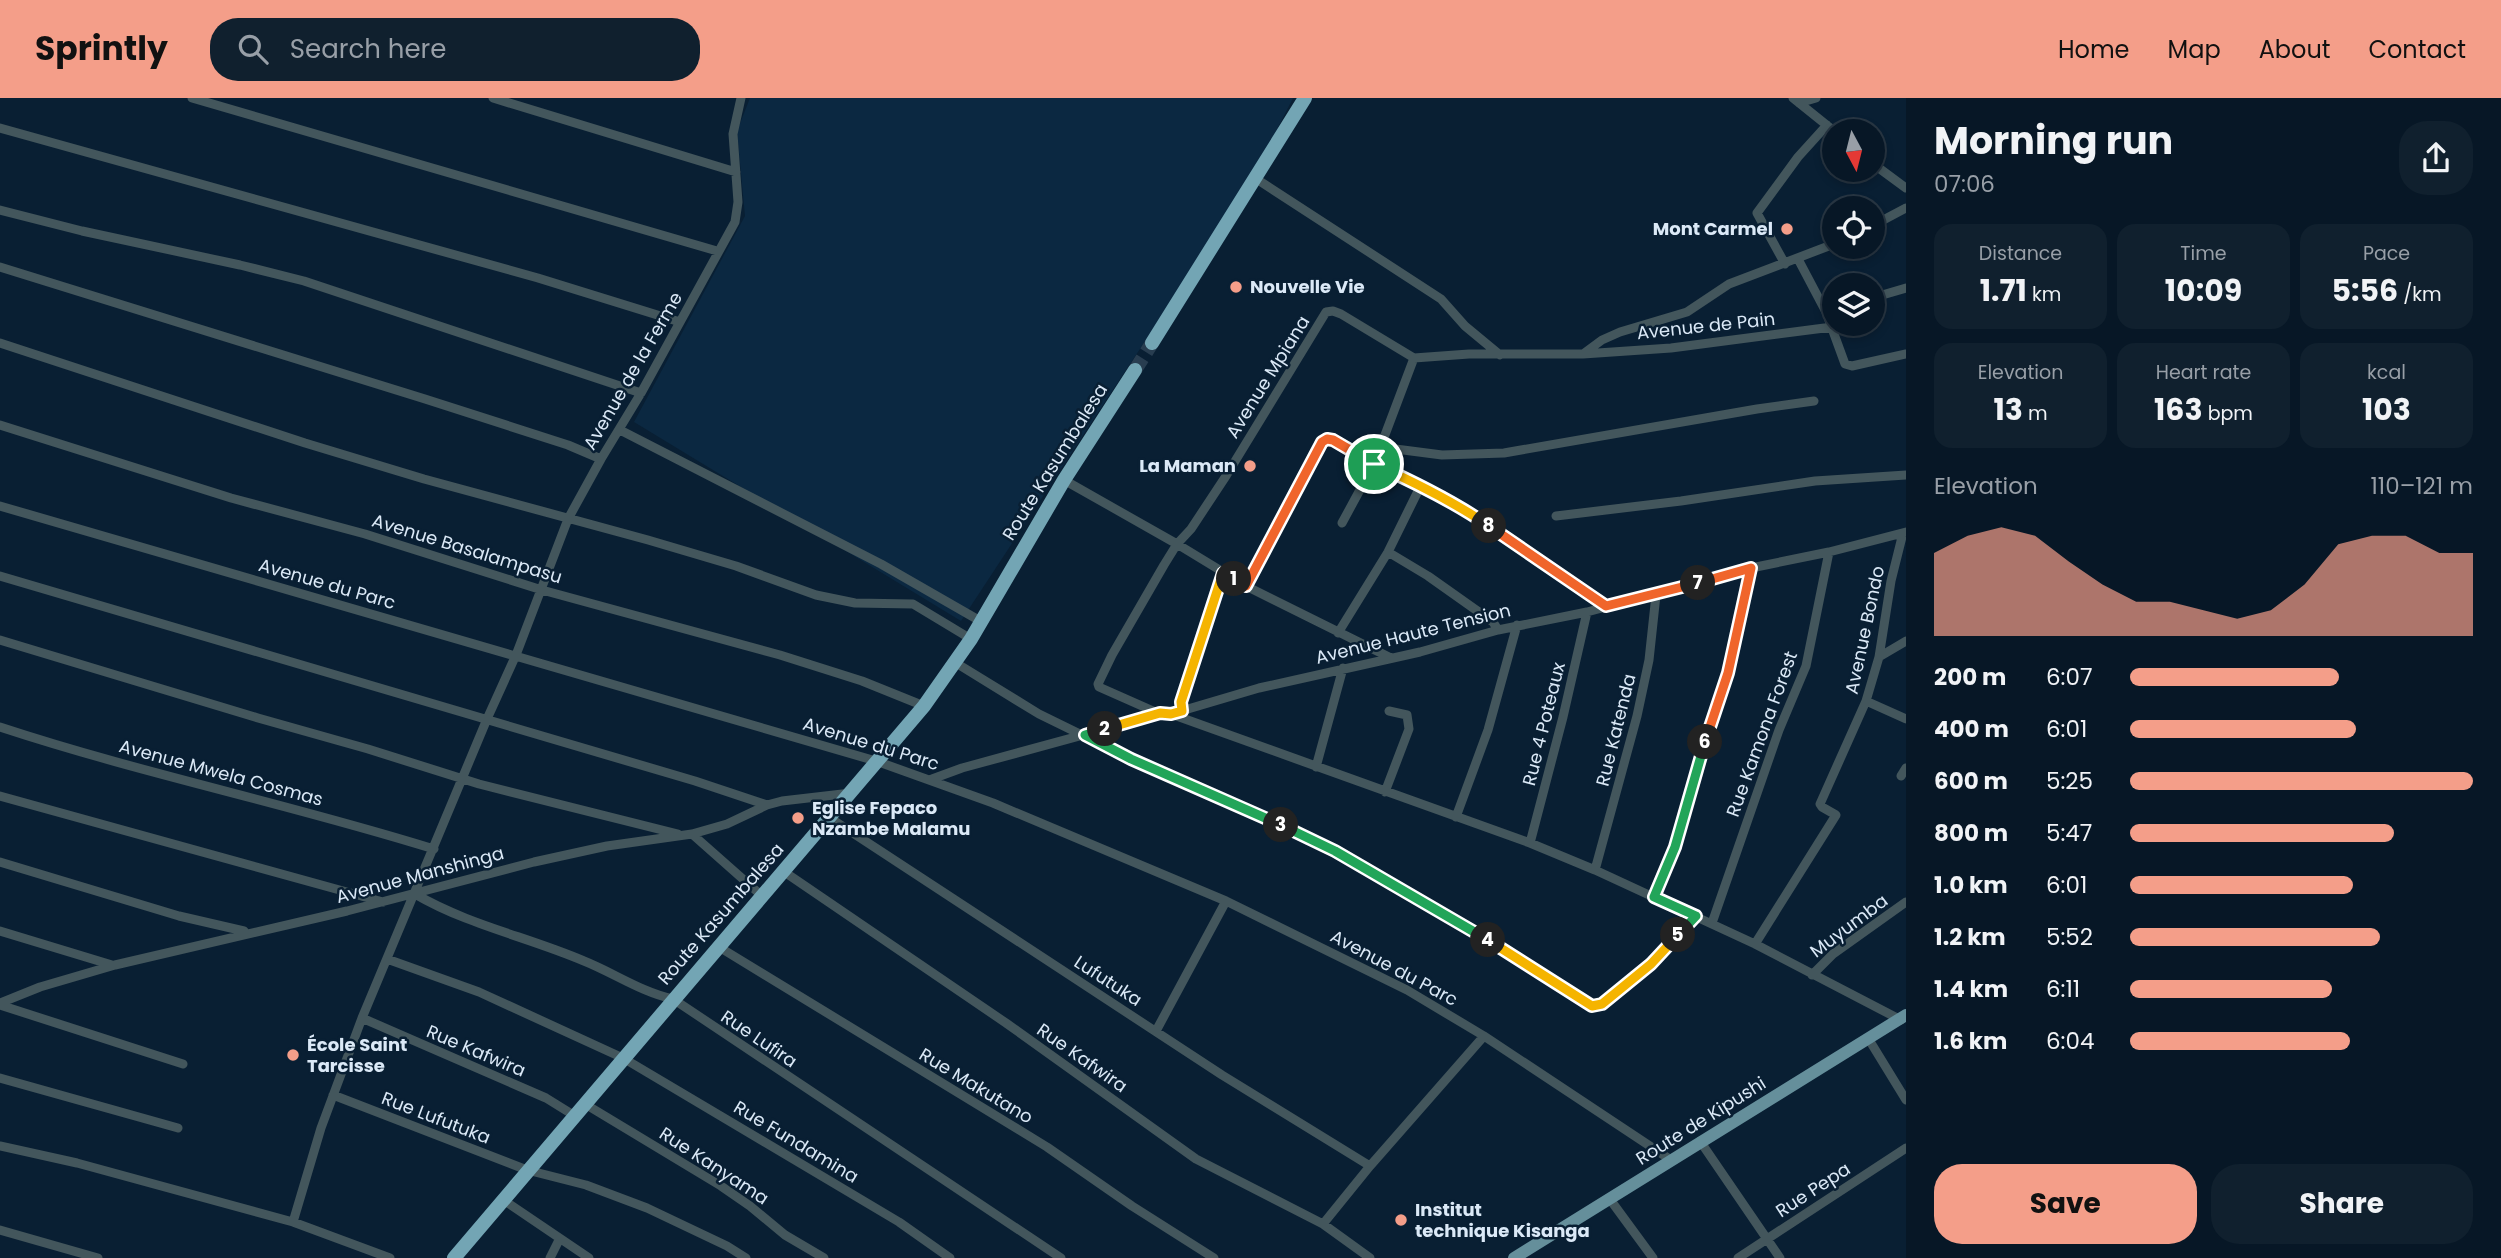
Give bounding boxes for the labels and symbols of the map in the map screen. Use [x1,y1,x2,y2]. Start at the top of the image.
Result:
north arrow [1822,119,1885,182]
place label: Mont Carmel [1653,216,1773,241]
marker: Mont Carmel [1779,221,1795,237]
place label: Nouvelle Vie [1250,274,1365,299]
marker: Nouvelle Vie [1228,279,1244,295]
street label: Avenue de la Ferme [577,287,688,454]
street label: Avenue de Pain [1635,306,1776,345]
street label: Avenue Mpiana [1220,311,1315,443]
street label: Route Kasumbalesa [996,379,1113,545]
pin [1344,434,1404,494]
place label: La Maman [1139,453,1236,478]
marker: La Maman [1242,458,1258,474]
street label: Avenue Basalampasu [369,508,565,589]
pin: 8 [1472,508,1506,544]
street label: Avenue du Parc [256,552,398,615]
pin: 1 [1216,561,1252,596]
street label: Avenue Bondo [1839,564,1890,696]
pin: 7 [1680,566,1716,601]
street label: Avenue Haute Tension [1313,597,1513,670]
street label: Rue Kamona Forest [1720,648,1803,820]
street label: Rue 4 Poteaux [1516,659,1571,788]
street label: Rue Katenda [1589,671,1642,789]
street label: Avenue du Parc [800,711,942,776]
pin: 2 [1088,712,1122,746]
pin: 6 [1688,724,1722,760]
street label: Avenue Mwela Cosmas [116,733,326,812]
place label: Eglise Fepaco Nzambe Malamu [812,795,970,841]
pin: 3 [1264,808,1298,842]
marker: Eglise Fepaco Nzambe Malamu [790,810,806,826]
street label: Route Kasumbalesa [652,837,789,990]
street label: Avenue Manshinga [333,840,507,909]
street label: Muyumba [1805,888,1893,963]
pin: 5 [1660,918,1696,952]
pin: 4 [1470,922,1506,958]
street label: Avenue du Parc [1326,923,1462,1012]
street label: Lufutuka [1069,949,1147,1012]
street label: Rue Lufira [716,1004,802,1073]
street label: Rue Kafwira [1032,1017,1133,1098]
street label: Rue Kafwira [423,1018,530,1083]
place label: École Saint Tarcisse [307,1032,407,1078]
street label: Rue Makutano [915,1042,1038,1129]
marker: École Saint Tarcisse [285,1047,301,1063]
street label: Route de Kipushi [1631,1071,1770,1171]
street label: Rue Lufutuka [378,1085,494,1150]
street label: Rue Fundamina [729,1094,863,1189]
street label: Rue Kanyama [655,1121,774,1210]
street label: Rue Pepa [1771,1156,1855,1223]
place label: Institut technique Kisanga [1415,1197,1590,1243]
marker: Institut technique Kisanga [1393,1212,1409,1228]

